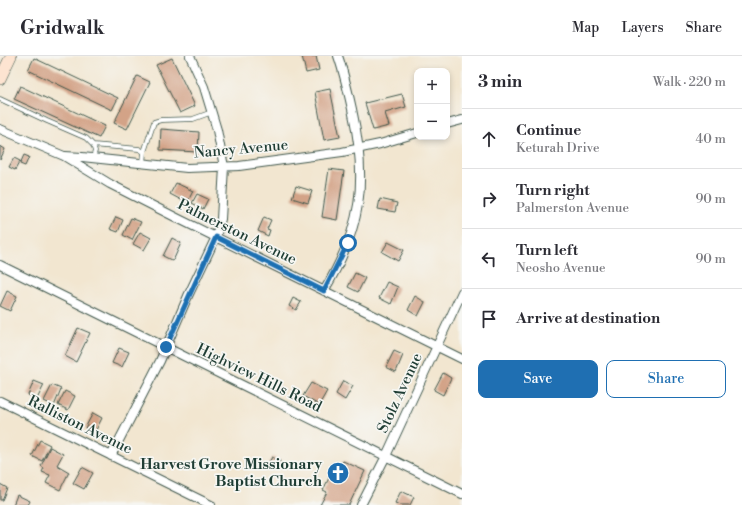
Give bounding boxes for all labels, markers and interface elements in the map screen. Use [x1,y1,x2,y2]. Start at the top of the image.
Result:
text: Gridwalk [20,16,104,40]
text: Map [572,19,599,37]
text: Layers [621,19,664,37]
text: Share [686,19,722,37]
map controls [414,68,450,140]
button: + [414,68,450,104]
text: 3 min [478,71,522,93]
text: Walk · 220 m [653,74,726,90]
button: − [414,104,450,140]
text: Continue [516,121,581,140]
icon: ahead [478,128,500,150]
text: 40 m [696,131,726,147]
street label: Nancy Avenue [193,135,289,163]
text: Keturah Drive [516,140,600,156]
text: Turn right [516,181,590,200]
icon: right [478,188,500,210]
text: 90 m [695,191,726,207]
street label: Palmerston Avenue [174,195,300,269]
text: Palmerston Avenue [516,200,629,216]
route start [339,234,357,252]
text: Turn left [516,241,578,260]
icon: left [478,248,500,270]
text: 90 m [695,251,726,267]
text: Neosho Avenue [516,260,606,276]
icon: arrive [478,308,500,330]
text: Arrive at destination [516,309,660,328]
route end [157,338,175,356]
street label: Highview Hills Road [193,339,325,417]
street label: Stolz Avenue [373,350,427,436]
button: Save [478,360,598,398]
button: Share [606,360,726,398]
street label: Ralliston Avenue [25,392,135,458]
place label: Harvest Grove Missionary Baptist Church [140,455,323,491]
church icon: Harvest Grove Missionary Baptist Church [325,460,351,486]

